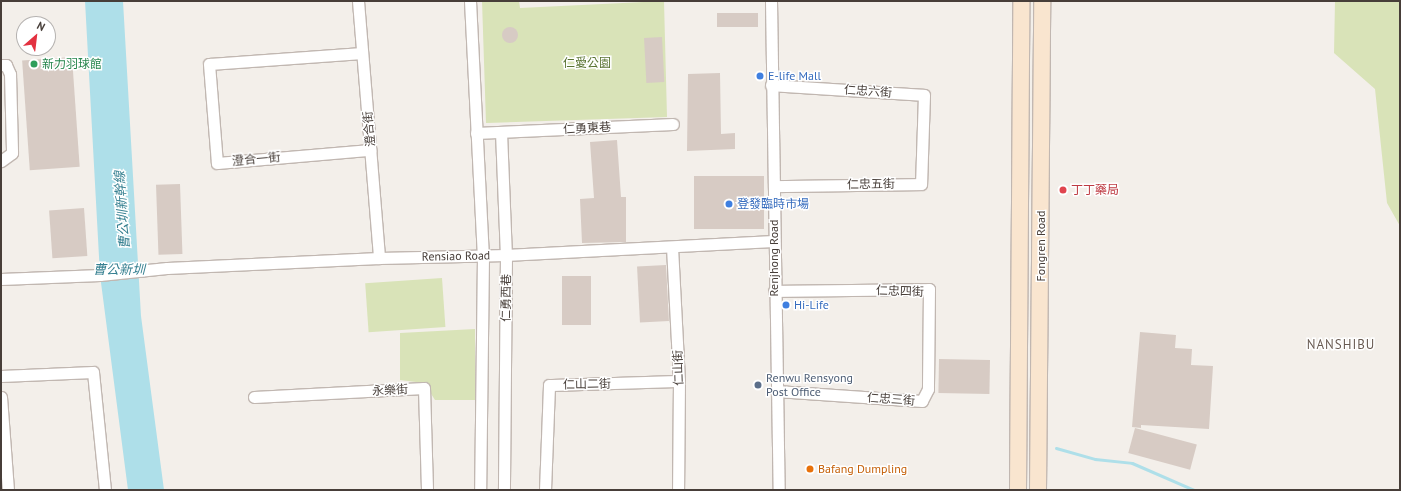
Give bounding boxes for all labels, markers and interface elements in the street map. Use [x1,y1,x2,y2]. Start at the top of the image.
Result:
north arrow [16,16,56,56]
text: N [35,18,48,34]
park label: 仁愛公園 [563,56,611,70]
place label: 新力羽球館 [42,57,102,71]
marker: 新力羽球館 [29,59,39,69]
place label: E-life Mall [768,69,821,83]
marker: E-life Mall [755,71,765,81]
street label: 仁忠六街 [844,82,892,100]
street label: 澄合街 [360,110,378,148]
street label: 仁勇東巷 [563,120,611,136]
street label: 澄合一街 [231,150,281,168]
water label: 曹公圳新幹線 [112,171,134,249]
street label: 仁忠五街 [847,176,895,192]
place label: 丁丁藥局 [1071,183,1119,197]
marker: 丁丁藥局 [1058,185,1068,195]
place label: 登發臨時市場 [737,197,809,211]
marker: 登發臨時市場 [724,199,734,209]
street label: Fongren Road [1034,211,1048,281]
street label: Renjhong Road [767,219,781,297]
street label: Rensiao Road [422,248,490,264]
water label: 曹公新圳 [93,262,145,278]
street label: 仁勇西巷 [498,274,514,322]
street label: 仁忠四街 [876,283,924,299]
place label: Hi-Life [794,298,829,312]
marker: Hi-Life [781,300,791,310]
district label: NANSHIBU [1307,337,1375,353]
street label: 仁山街 [670,350,686,386]
place label: Renwu Rensyong Post Office [766,371,853,399]
street label: 仁山二街 [563,376,611,392]
marker: Renwu Rensyong Post Office [753,380,763,390]
street label: 永樂街 [372,382,408,398]
street label: 仁忠三街 [867,390,915,408]
place label: Bafang Dumpling [818,462,907,476]
marker: Bafang Dumpling [805,464,815,474]

